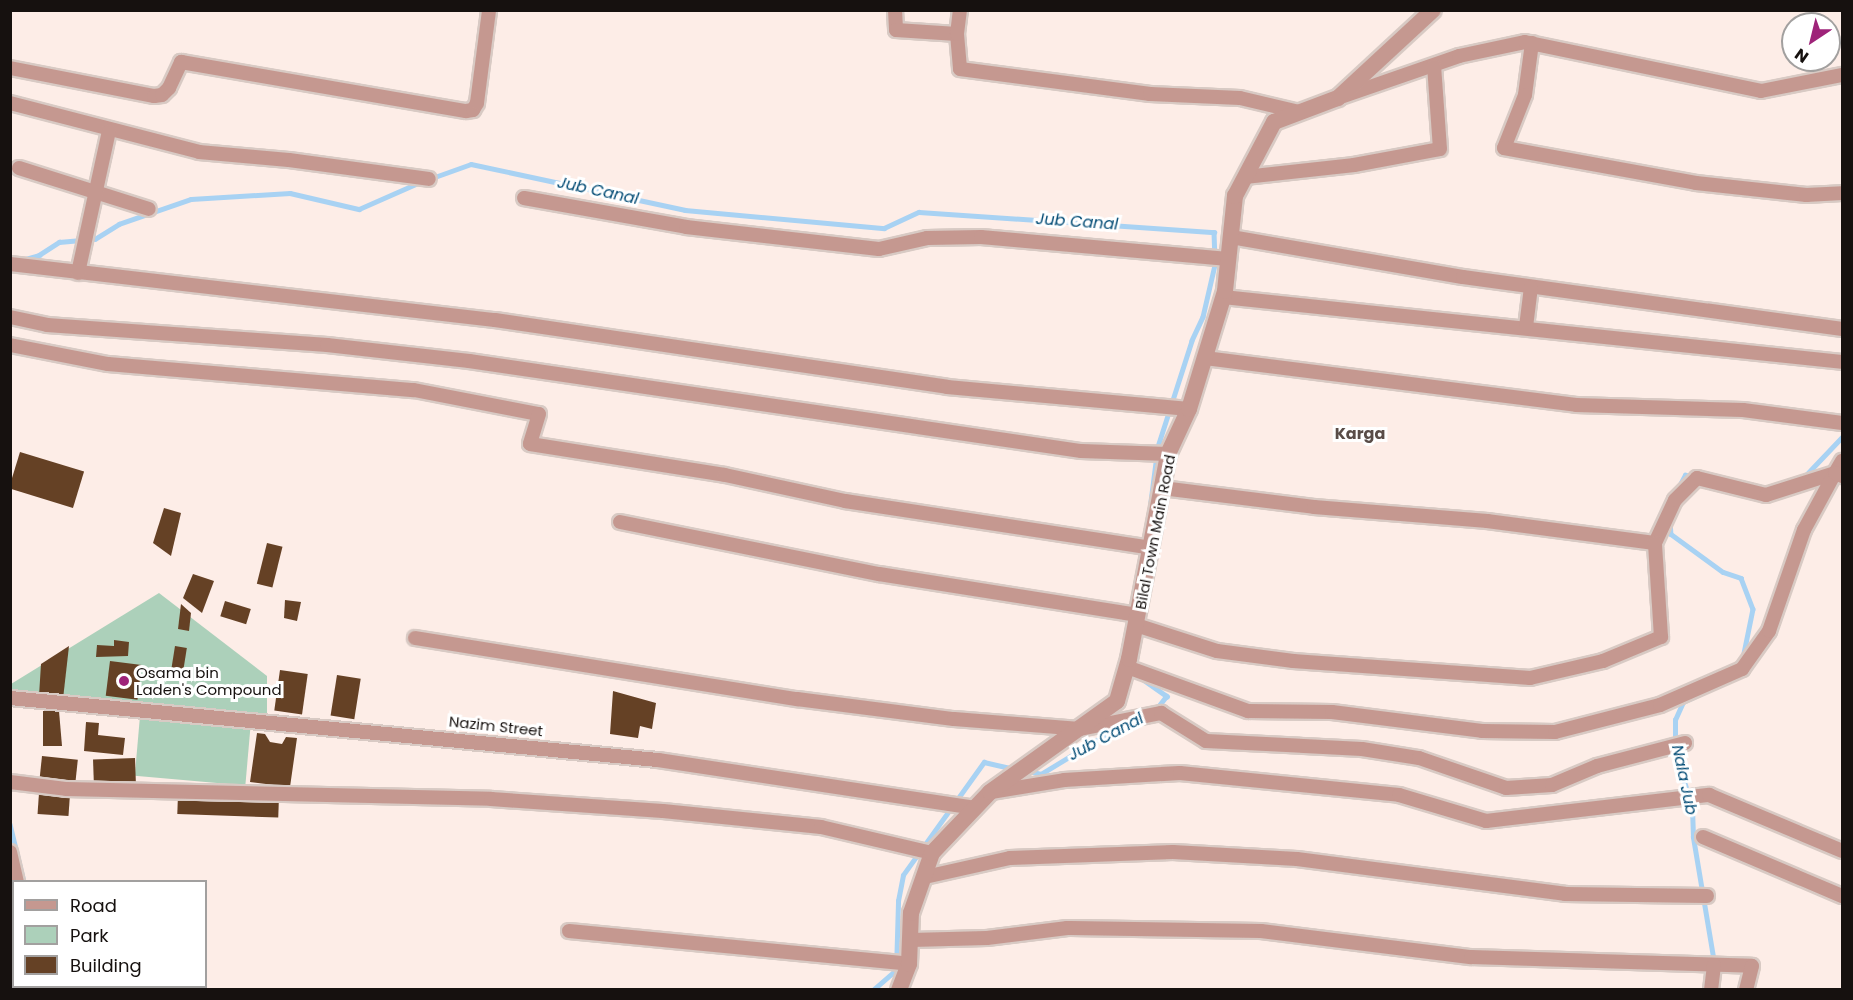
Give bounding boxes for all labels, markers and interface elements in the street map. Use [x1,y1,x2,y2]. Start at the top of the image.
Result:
north arrow [1781,12,1841,72]
text: N [1790,43,1813,68]
water label: Jub Canal [556,173,640,209]
water label: Jub Canal [1035,210,1119,234]
district label: Karga [1335,424,1385,444]
street label: Bilal Town Main Road [1131,453,1179,611]
place label: Osama bin Laden's Compound [136,663,282,698]
marker: Osama bin Laden's Compound [117,674,131,688]
water label: Jub Canal [1065,709,1147,765]
street label: Nazim Street [448,712,544,740]
water label: Nala Jub [1667,743,1701,817]
legend [12,880,207,988]
text: Road [70,893,117,918]
text: Park [70,923,109,948]
text: Building [70,953,142,978]

